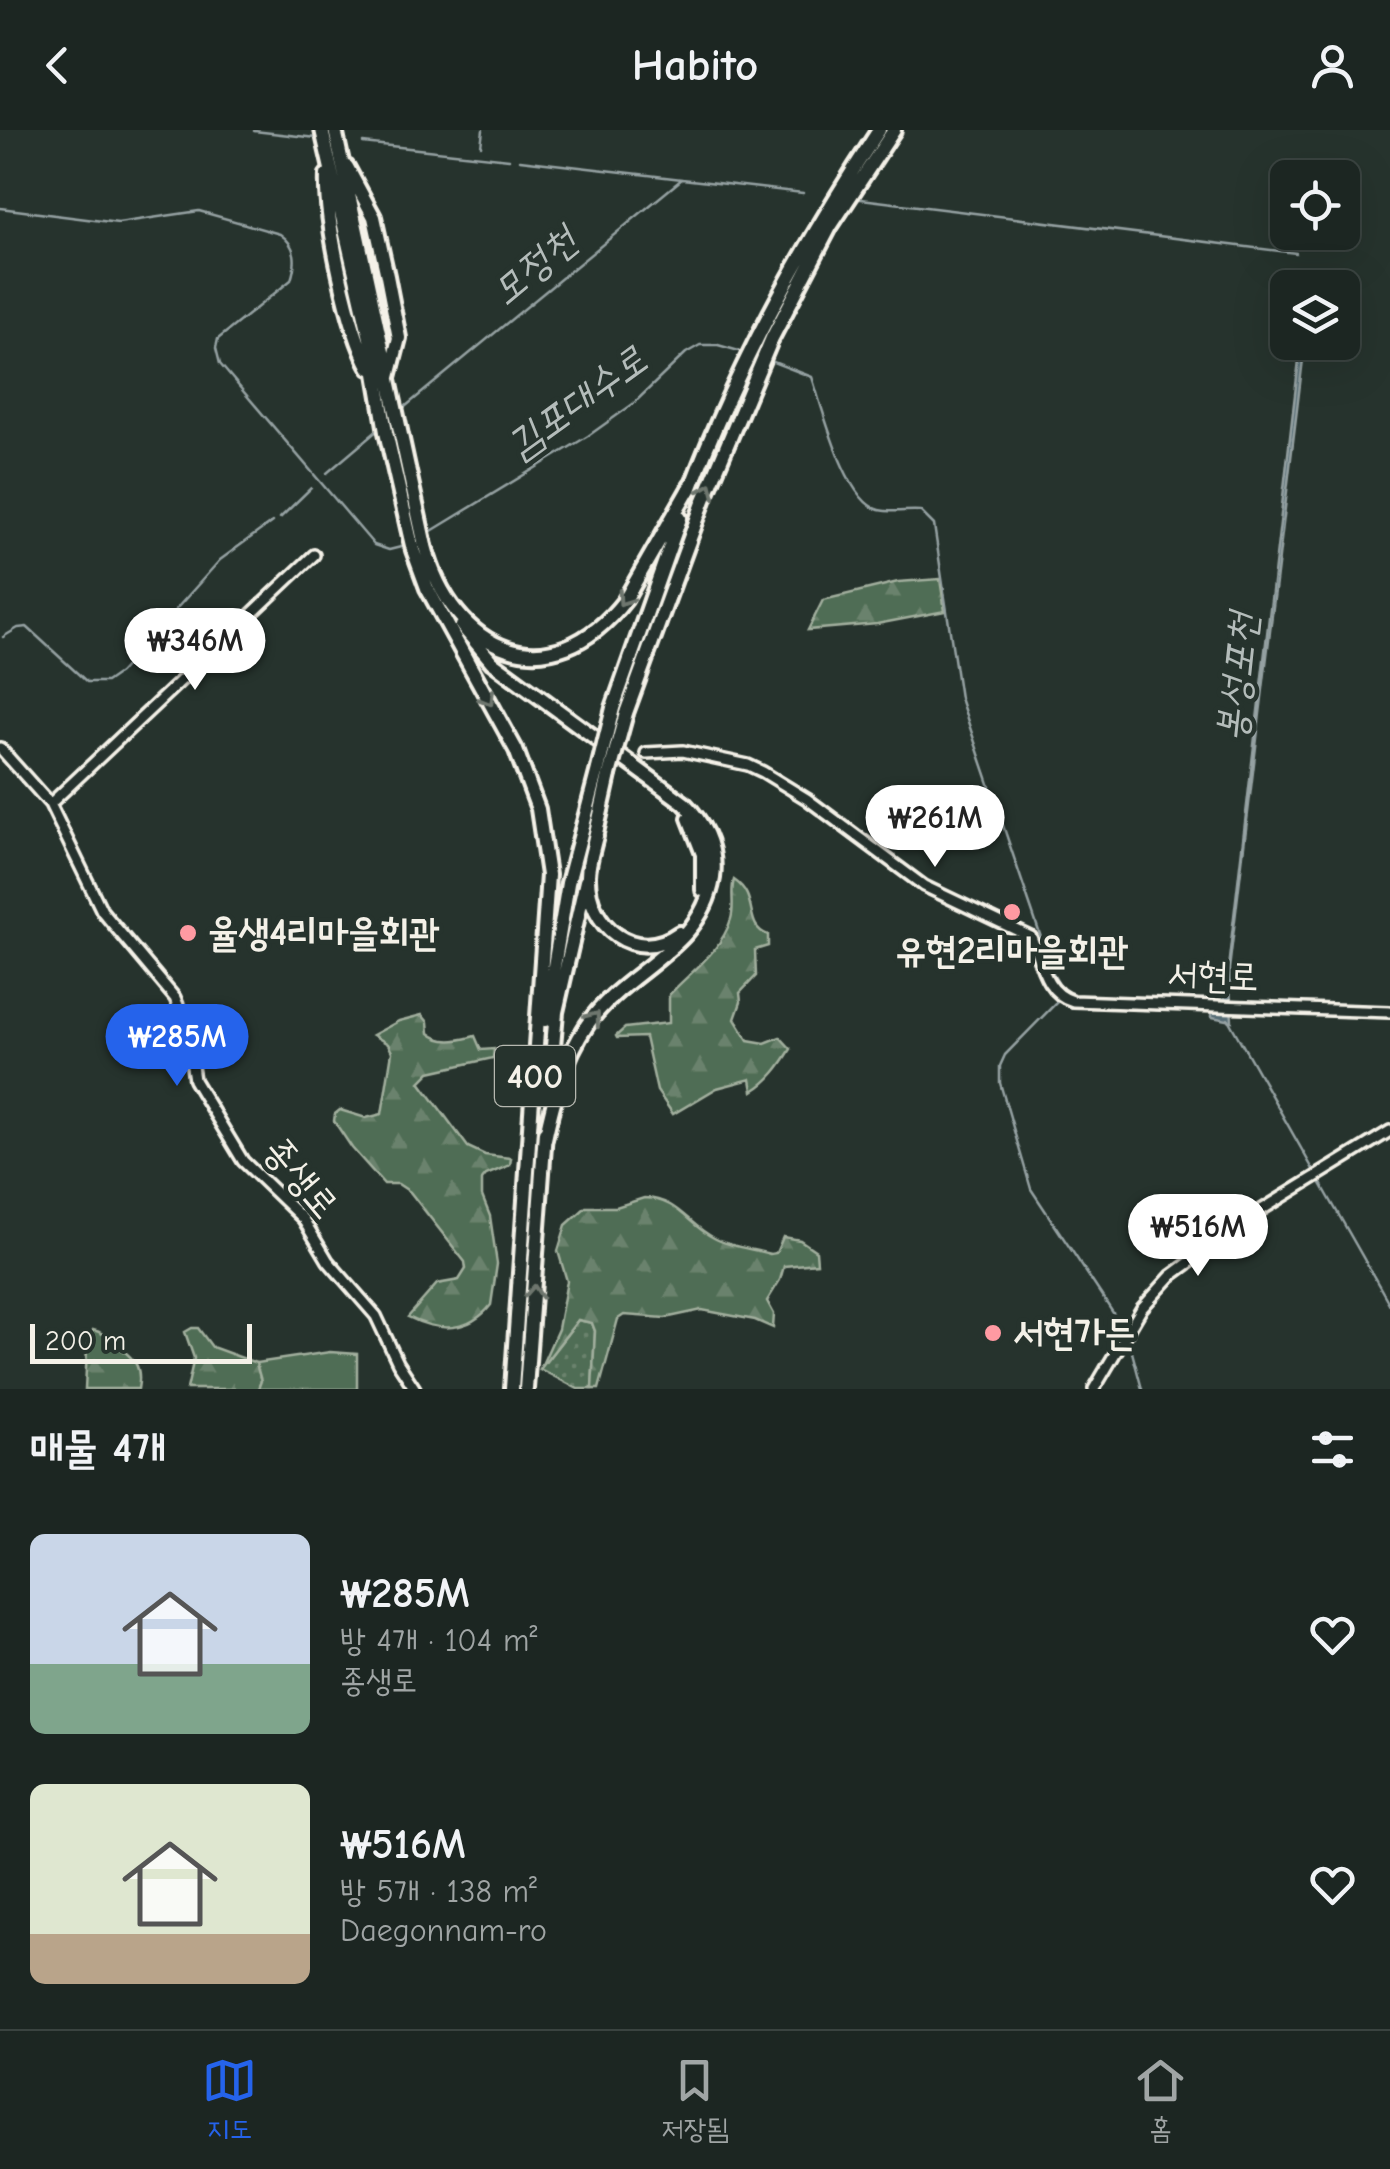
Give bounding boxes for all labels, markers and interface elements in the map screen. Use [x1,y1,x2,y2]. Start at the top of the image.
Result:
icon: back [30,38,85,93]
icon: person [1305,38,1360,93]
text: Habito [632,39,758,91]
map controls [1270,160,1360,360]
button: locate [1270,160,1360,250]
water label: 모정천 [482,215,589,315]
button: layers [1270,270,1360,360]
water label: 김포대수로 [498,336,656,468]
one-way arrow [696,482,716,500]
one-way arrow [618,588,636,607]
water label: 봉성포천 [1207,607,1267,743]
pin: ₩346M [125,608,265,693]
text: ₩346M [146,622,244,659]
one-way arrow [476,688,495,706]
pin: ₩261M [865,785,1005,870]
text: ₩261M [888,799,982,836]
marker: 유현2리마을회관 [1001,901,1023,923]
place label: 율생4리마을회관 [208,911,440,955]
marker: 율생4리마을회관 [177,922,199,944]
place label: 유현2리마을회관 [896,929,1128,973]
street label: 서현로 [1166,952,1260,1000]
pin: ₩285M [107,1004,247,1089]
one-way arrow [582,1011,599,1029]
text: ₩285M [128,1018,226,1055]
road number: 400 [495,1046,575,1106]
street label: 종생로 [255,1129,347,1227]
pin: ₩516M [1128,1194,1268,1279]
text: ₩516M [1150,1208,1246,1245]
one-way arrow [523,1283,544,1299]
place label: 서현가든 [1013,1311,1135,1355]
scale bar [30,1319,252,1364]
marker: 서현가든 [982,1322,1004,1344]
text: 200 m [45,1325,126,1357]
icon: filters [1305,1422,1360,1477]
text: 매물 4개 [30,1424,166,1473]
text: ₩285M [340,1569,470,1618]
icon: home [110,1574,230,1694]
icon: heart [1305,1607,1360,1662]
text: 방 4개 · 104 m² [340,1622,537,1659]
text: 종생로 [340,1662,417,1699]
text: ₩516M [340,1820,466,1869]
icon: home [110,1824,230,1944]
icon: heart [1305,1857,1360,1912]
text: 방 5개 · 138 m² [340,1873,537,1910]
text: Daegonnam-ro [340,1912,547,1949]
tab: 지도 [202,2053,257,2148]
tab: 저장됨 [661,2053,729,2148]
tab: 홈 [1133,2053,1188,2148]

